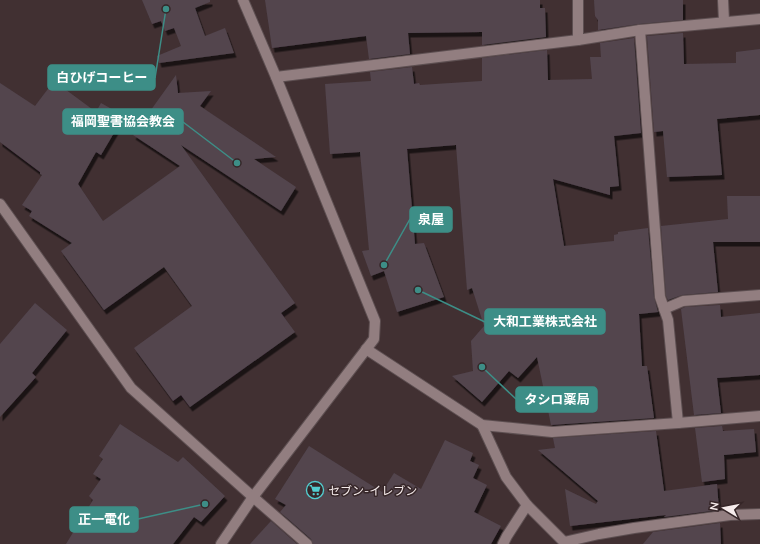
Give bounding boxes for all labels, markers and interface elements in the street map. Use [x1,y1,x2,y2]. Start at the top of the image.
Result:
callout: 白ひげコーヒー [48,65,155,90]
text: 白ひげコーヒー [56,69,148,85]
callout: 福岡聖書協会教会 [63,109,183,134]
text: 福岡聖書協会教会 [71,113,175,129]
callout: 泉屋 [410,207,452,232]
text: 泉屋 [418,211,444,227]
callout: 大和工業株式会社 [485,309,605,334]
text: 大和工業株式会社 [493,313,597,329]
callout: タシロ薬局 [516,387,597,412]
text: タシロ薬局 [524,391,590,407]
supermarket icon: セブン-イレブン [305,480,325,500]
place label: セブン-イレブン [328,483,417,498]
north arrow [704,488,744,528]
text: N [707,501,722,512]
callout: 正一電化 [70,507,138,532]
text: 正一電化 [78,511,130,527]

